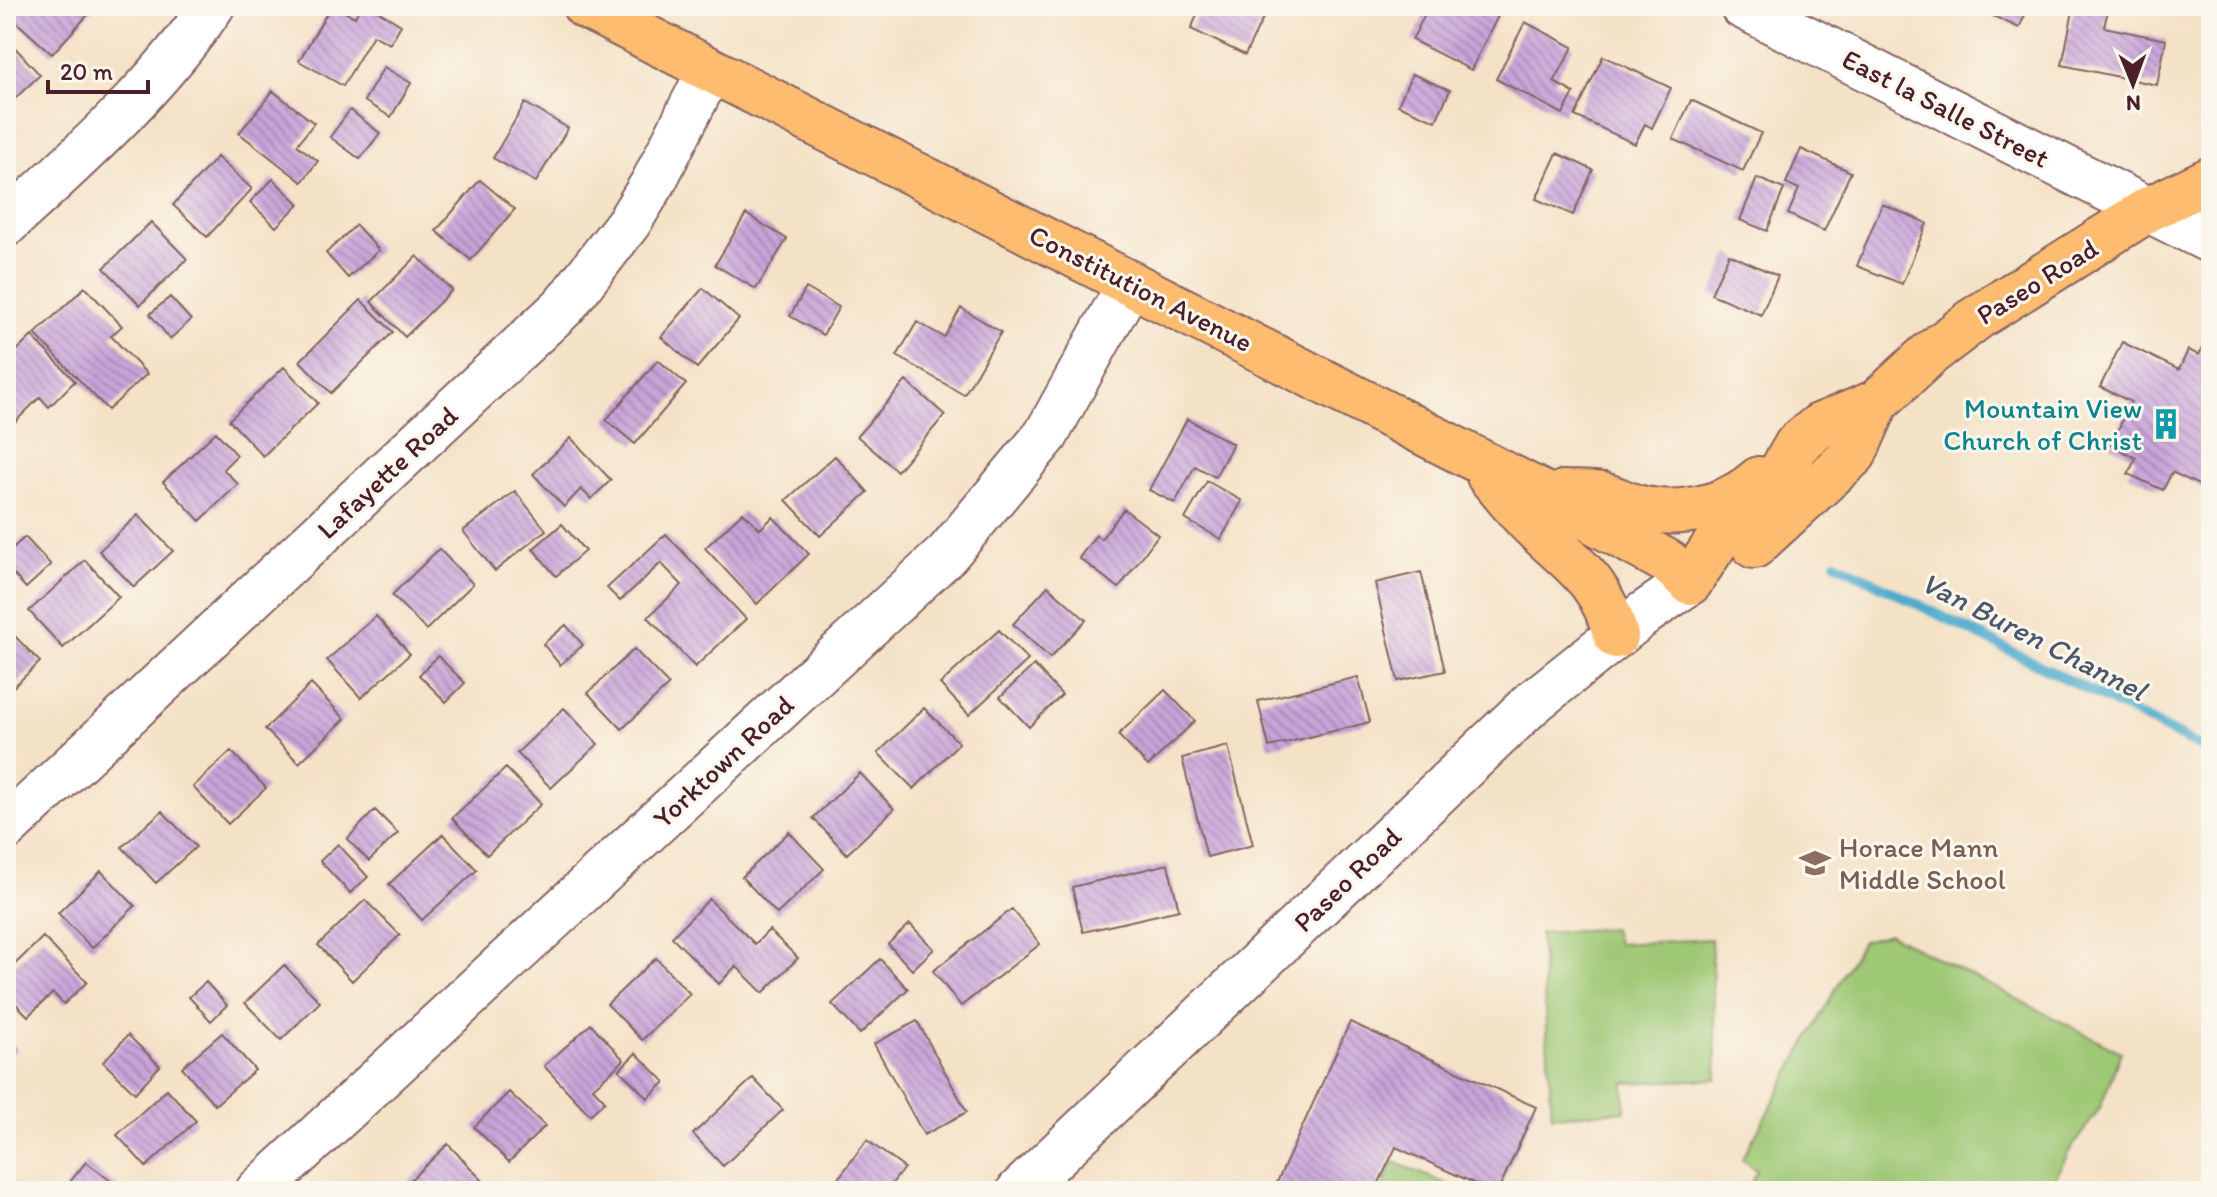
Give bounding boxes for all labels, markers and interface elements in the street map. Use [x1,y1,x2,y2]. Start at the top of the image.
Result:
street label: East la Salle Street [1837,41,2055,175]
scale bar [48,44,148,94]
north arrow [2093,44,2173,124]
text: 20 m [60,57,113,86]
text: N [2126,90,2141,117]
street label: Constitution Avenue [1024,217,1258,359]
street label: Paseo Road [1970,230,2105,332]
place label: Mountain View Church of Christ [1943,391,2142,457]
street label: Lafayette Road [310,398,465,546]
building icon: Mountain View Church of Christ [2149,407,2183,441]
water label: Van Buren Channel [1915,563,2155,710]
street label: Yorktown Road [646,687,800,835]
street label: Paseo Road [1286,819,1408,939]
place label: Horace Mann Middle School [1839,830,2006,896]
school or university icon: Horace Mann Middle School [1798,846,1832,880]

